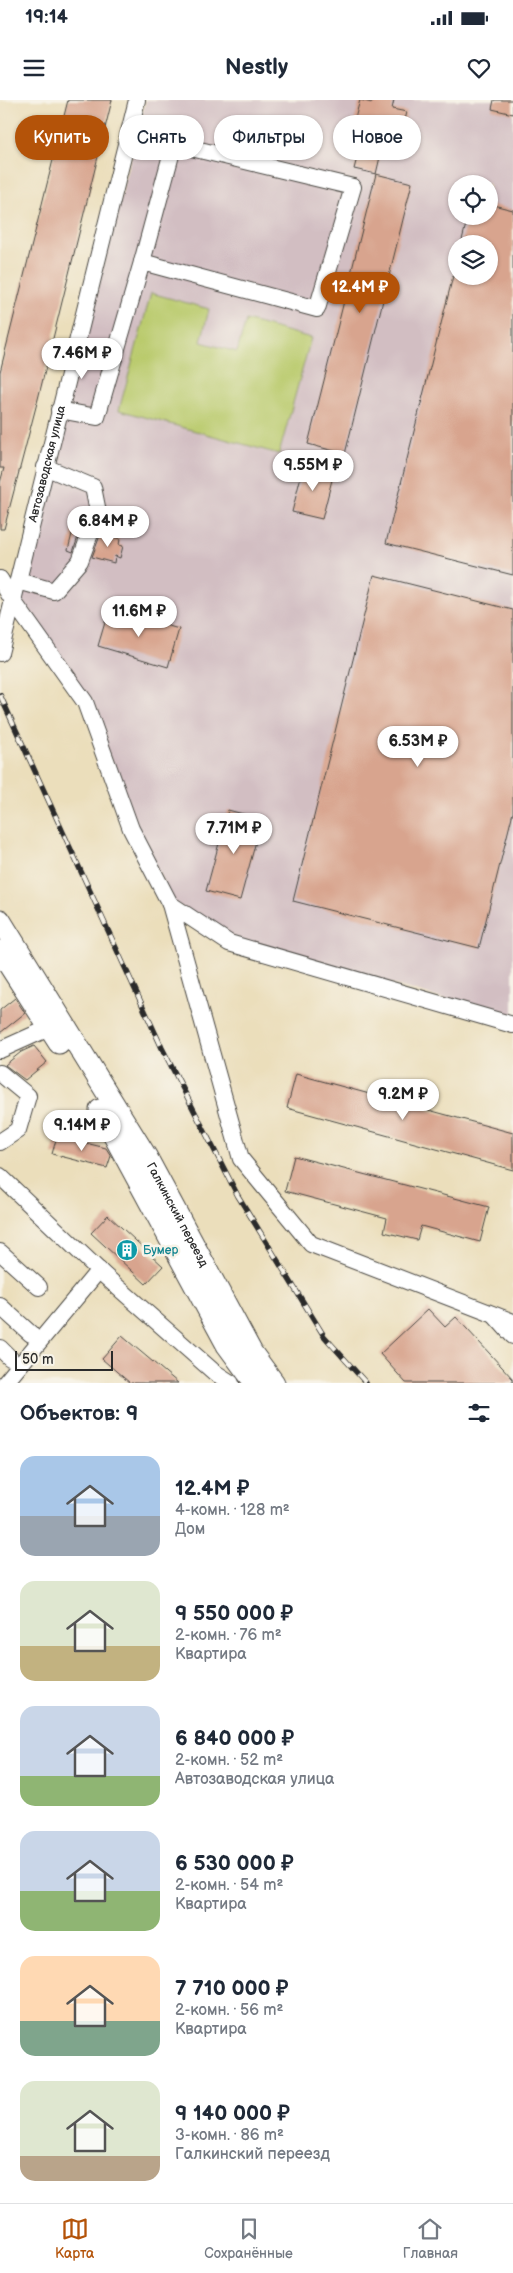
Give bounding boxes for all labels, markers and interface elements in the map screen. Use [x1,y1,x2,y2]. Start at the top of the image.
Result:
text: 19:14 [25,6,68,29]
icon: menu [20,54,48,82]
text: Nestly [225,54,288,81]
icon: heart [465,54,493,82]
chip: Купить [15,115,109,160]
chip: Снять [119,115,204,160]
chip: Фильтры [214,115,323,160]
chip: Новое [333,115,421,160]
map controls [448,175,498,285]
button: locate [448,175,498,225]
button: layers [448,235,498,285]
pin: 12.4M ₽ [314,272,406,314]
text: 12.4M ₽ [332,278,388,297]
pin: 7.46M ₽ [36,338,128,380]
text: 7.46M ₽ [53,344,111,363]
street label: Автозаводская улица [25,404,69,525]
pin: 9.55M ₽ [267,450,359,492]
text: 9.55M ₽ [284,456,342,475]
pin: 6.84M ₽ [62,506,154,548]
text: 6.84M ₽ [78,512,138,531]
pin: 11.6M ₽ [93,596,185,638]
text: 11.6M ₽ [112,602,166,621]
pin: 6.53M ₽ [372,726,464,768]
text: 6.53M ₽ [388,732,448,751]
pin: 7.71M ₽ [188,812,280,855]
text: 7.71M ₽ [206,819,262,838]
pin: 9.2M ₽ [362,1078,444,1121]
text: 9.2M ₽ [378,1085,428,1104]
pin: 9.14M ₽ [36,1110,128,1152]
text: 9.14M ₽ [54,1116,110,1135]
street label: Галкинский переезд [143,1160,212,1270]
building icon: Бумер [115,1238,139,1262]
place label: Бумер [143,1243,178,1258]
scale bar [15,1348,112,1371]
text: 50 m [22,1351,54,1368]
icon: filters [465,1399,493,1427]
text: Объектов: 9 [20,1401,138,1426]
icon: home [60,1476,120,1536]
text: 12.4M ₽ [175,1476,249,1501]
text: 4-комн. · 128 m² [175,1501,290,1520]
text: Дом [175,1520,205,1539]
icon: home [60,1601,120,1661]
text: 9 550 000 ₽ [175,1601,293,1626]
text: 2-комн. · 76 m² [175,1626,282,1645]
text: Квартира [175,1645,247,1664]
icon: home [60,1726,120,1786]
text: 6 840 000 ₽ [175,1726,294,1751]
text: 2-комн. · 52 m² [175,1751,283,1770]
text: Автозаводская улица [175,1770,335,1789]
icon: home [60,1851,120,1911]
text: 6 530 000 ₽ [175,1851,294,1876]
text: 2-комн. · 54 m² [175,1876,283,1895]
text: Квартира [175,1895,247,1914]
icon: home [60,1976,120,2036]
text: 7 710 000 ₽ [175,1976,289,2001]
text: 2-комн. · 56 m² [175,2001,283,2020]
text: Квартира [175,2020,247,2039]
icon: home [60,2101,120,2161]
text: 9 140 000 ₽ [175,2101,290,2126]
text: 3-комн. · 86 m² [175,2126,284,2145]
text: Галкинский переезд [175,2145,330,2164]
tab: Карта [55,2215,94,2262]
tab: Сохранённые [204,2215,293,2262]
tab: Главная [403,2215,458,2262]

